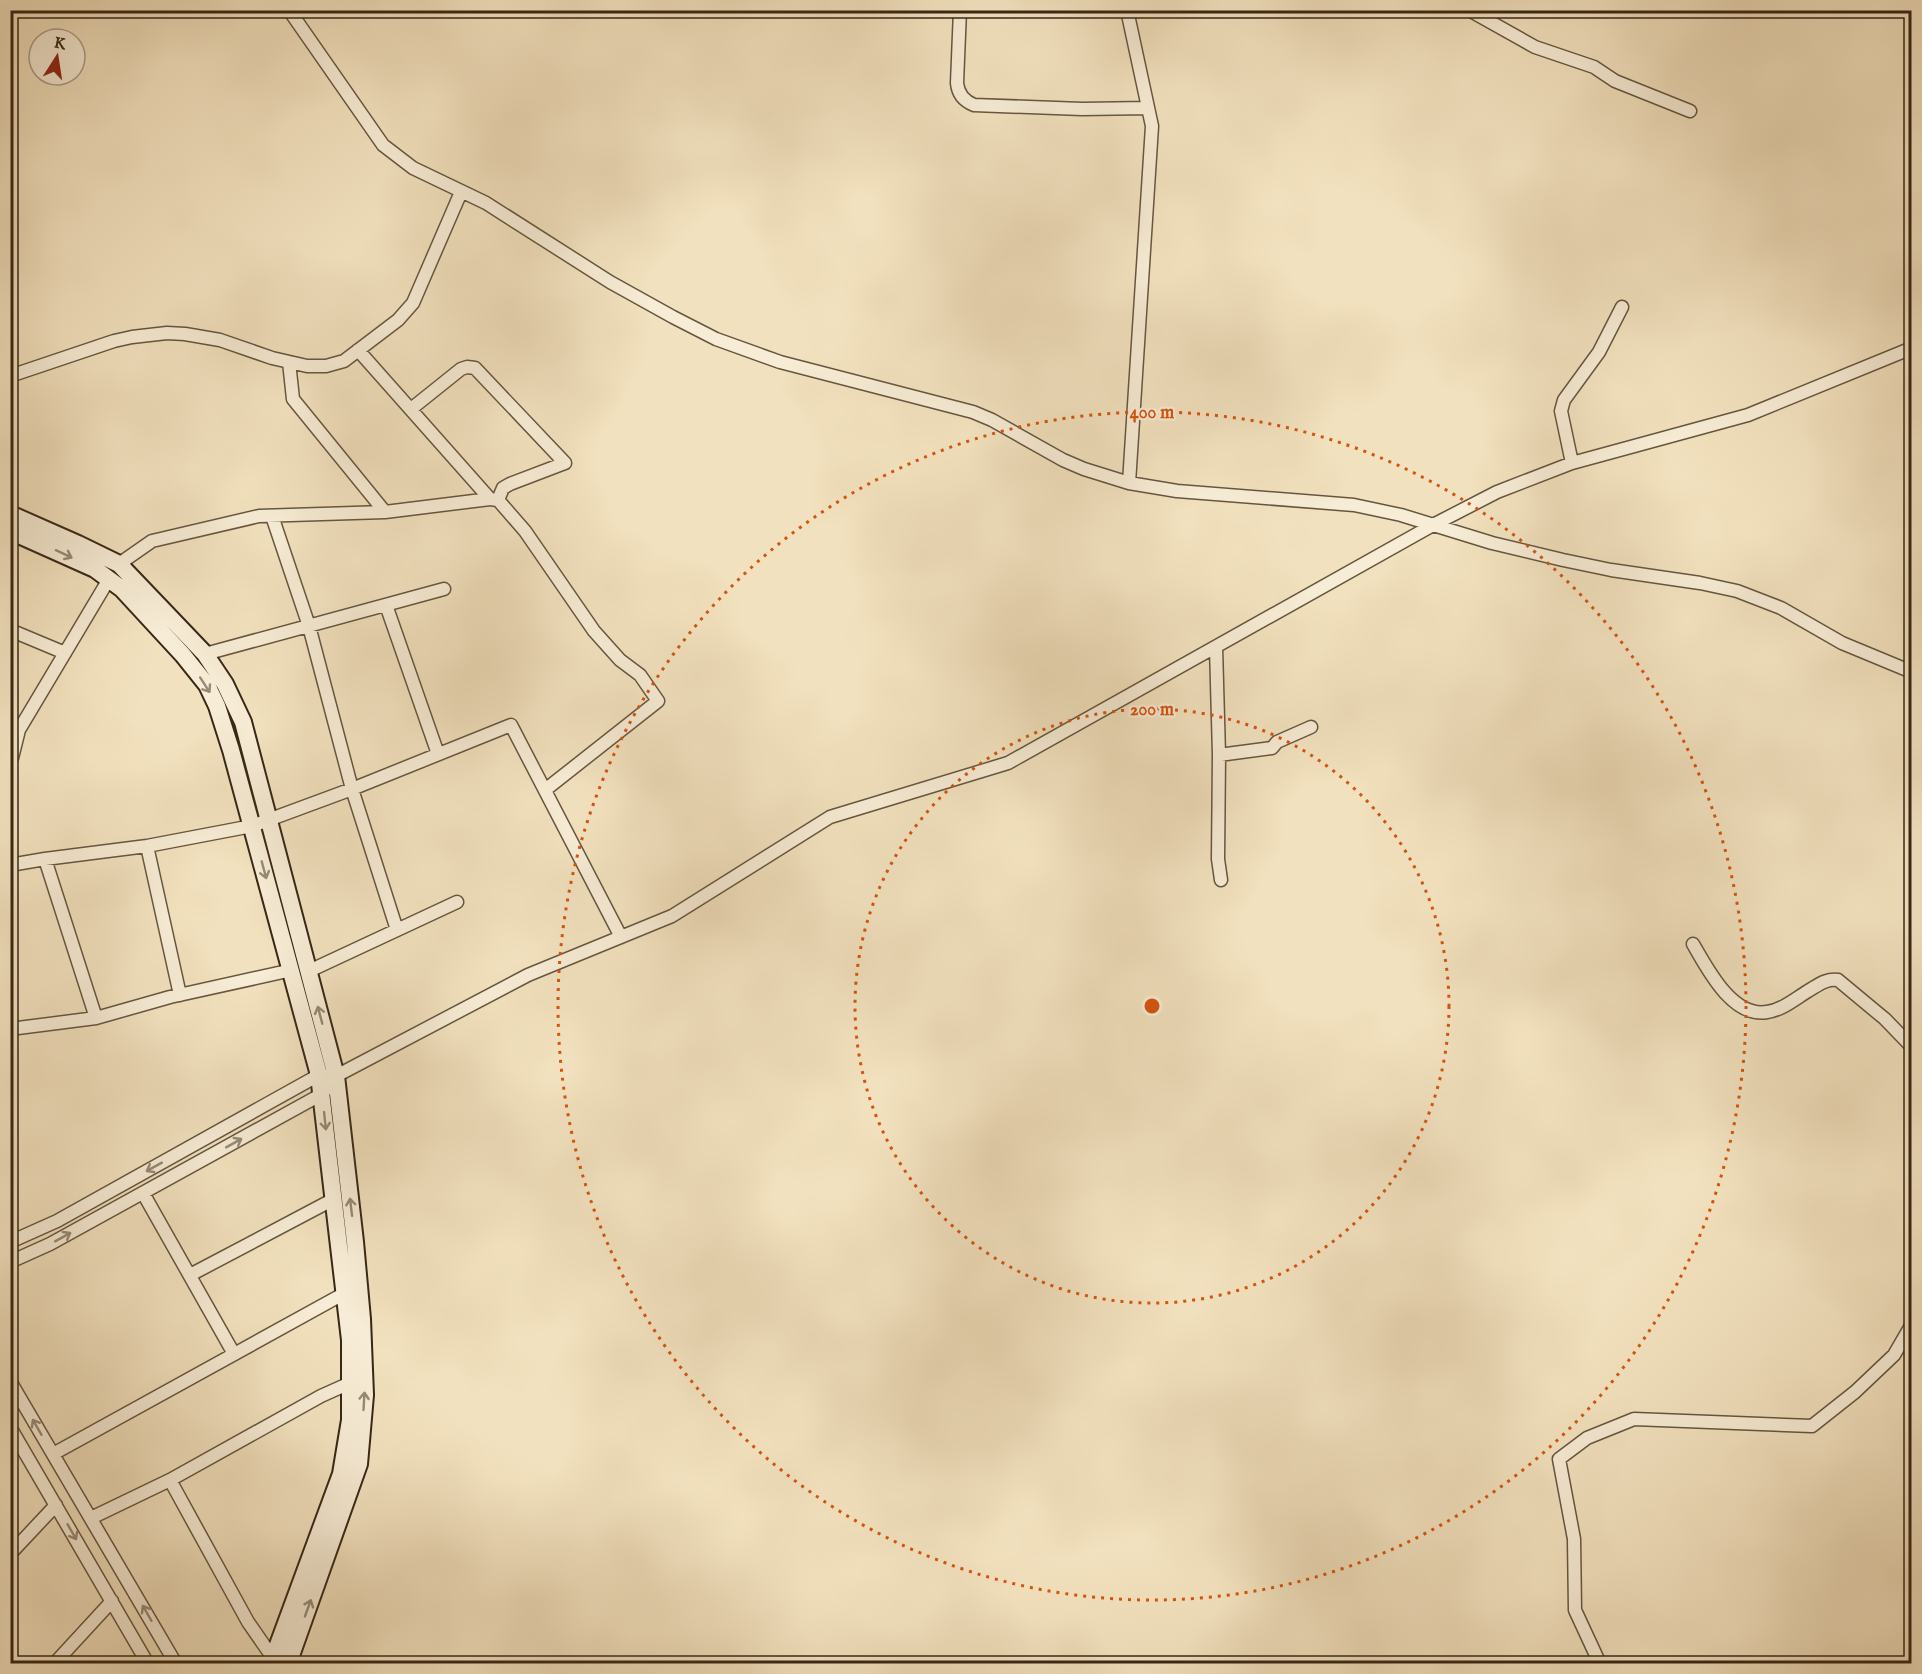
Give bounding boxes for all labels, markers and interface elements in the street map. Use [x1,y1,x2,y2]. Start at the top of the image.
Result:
north arrow [27,27,87,87]
text: K [52,33,69,56]
text: 400 m [1130,402,1174,425]
one-way arrow [55,549,73,561]
one-way arrow [200,676,212,693]
text: 200 m [1130,699,1174,722]
one-way arrow [259,860,270,879]
centre of rings [1142,996,1162,1016]
one-way arrow [314,1006,325,1025]
one-way arrow [320,1110,331,1130]
one-way arrow [225,1137,242,1149]
one-way arrow [146,1161,163,1173]
one-way arrow [345,1198,356,1218]
one-way arrow [54,1231,72,1242]
one-way arrow [359,1392,370,1412]
one-way arrow [31,1419,43,1436]
one-way arrow [66,1523,78,1540]
one-way arrow [303,1599,314,1618]
one-way arrow [140,1605,152,1622]

